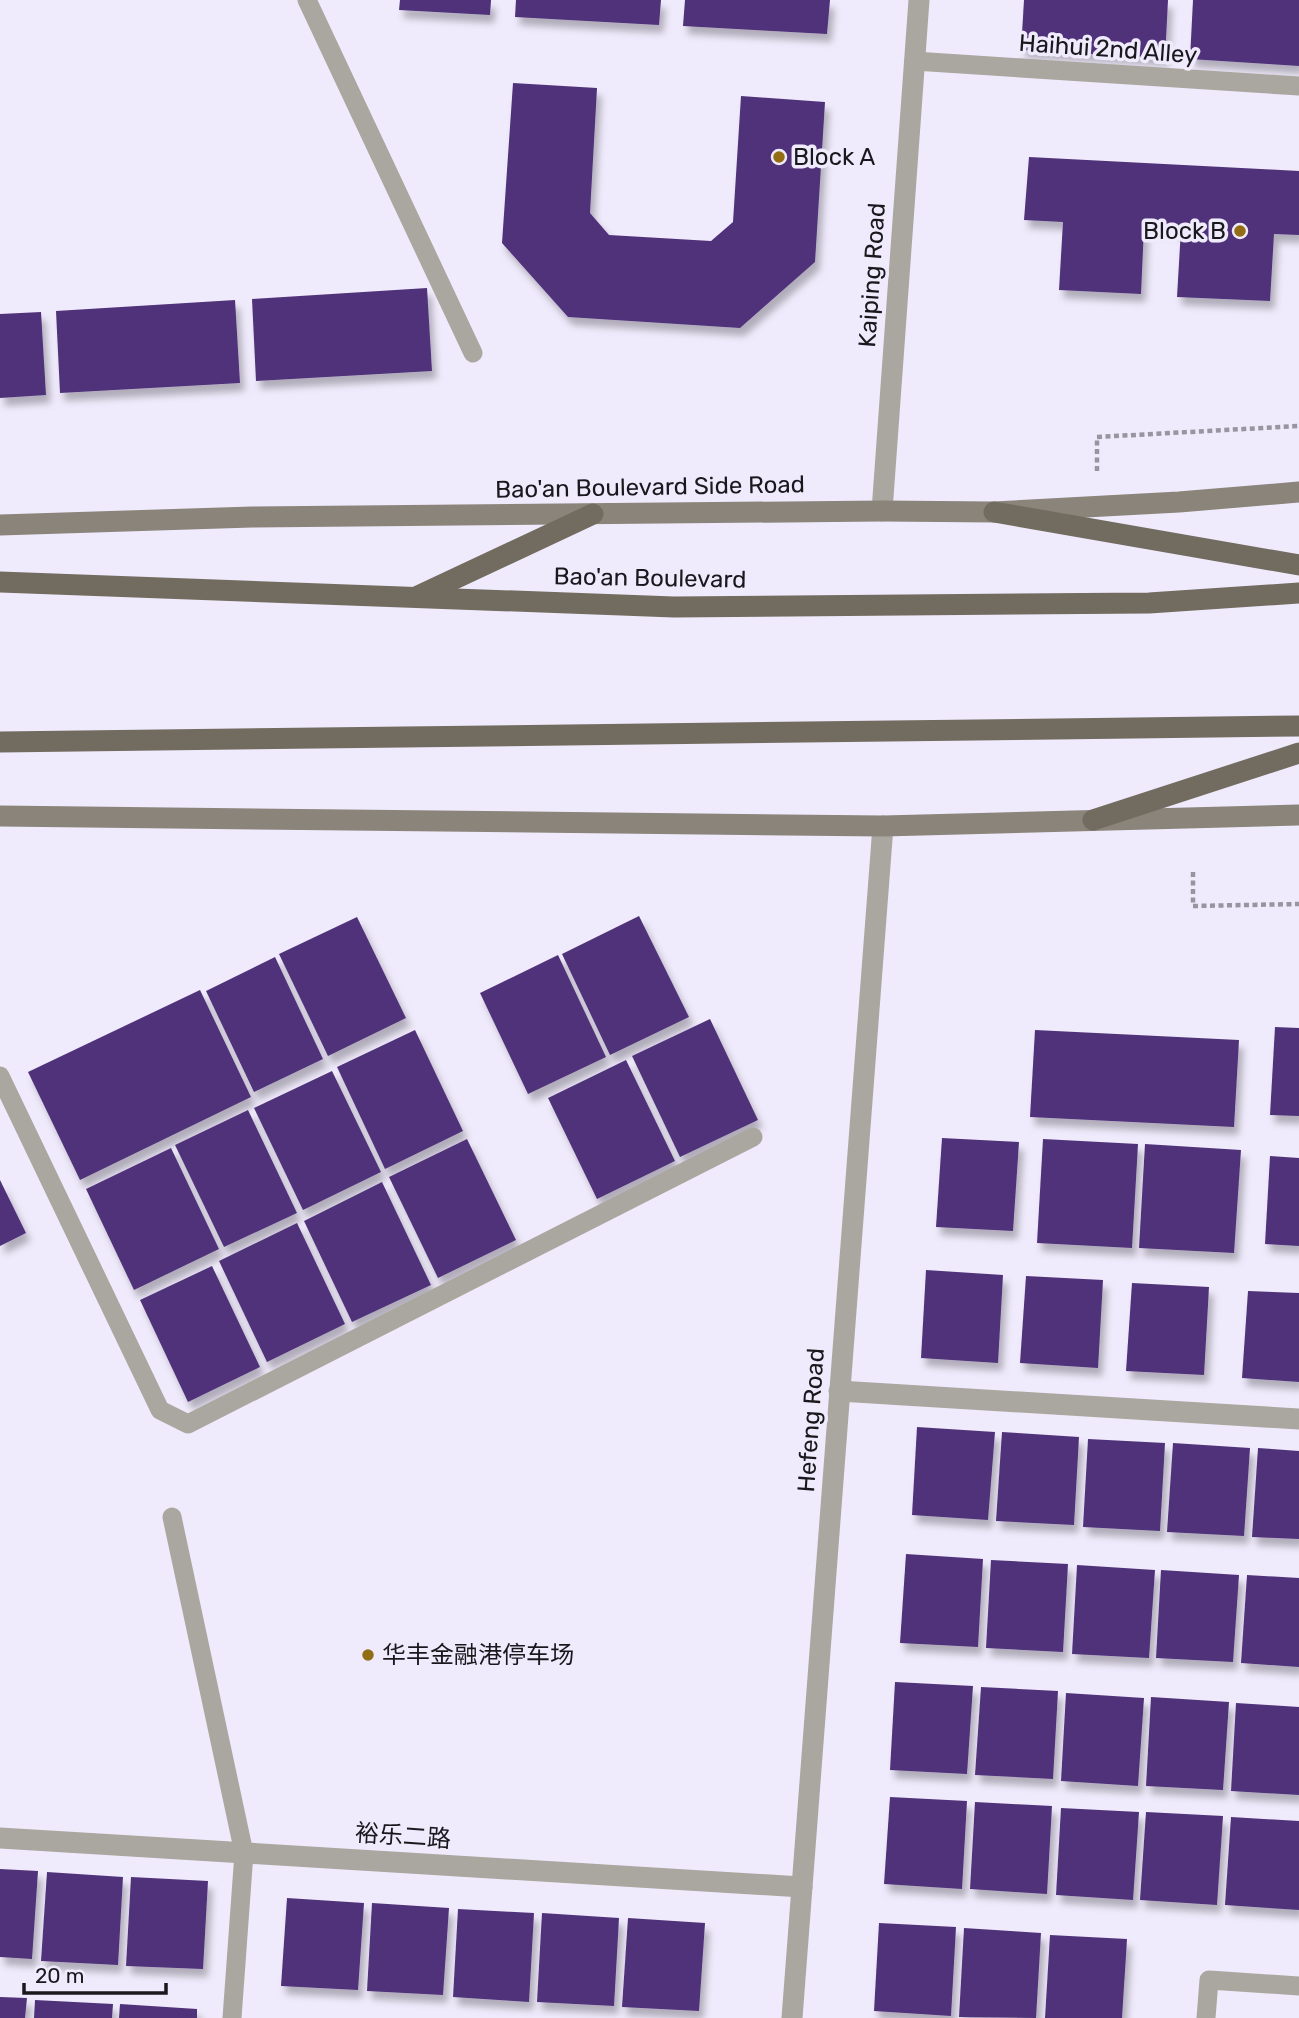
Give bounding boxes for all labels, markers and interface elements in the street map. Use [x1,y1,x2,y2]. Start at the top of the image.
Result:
street label: Haihui 2nd Alley [1018,29,1198,69]
place label: Block A [793,143,875,171]
marker: Block A [771,149,787,165]
street label: Kaiping Road [853,202,891,348]
place label: Block B [1143,217,1226,245]
marker: Block B [1232,223,1248,239]
street label: Bao'an Boulevard Side Road [495,470,805,504]
street label: Bao'an Boulevard [553,562,747,594]
street label: Hefeng Road [792,1347,830,1493]
place label: 华丰金融港停车场 [382,1641,574,1669]
marker: 华丰金融港停车场 [360,1647,376,1663]
street label: 裕乐二路 [354,1819,452,1853]
scale bar [24,1952,166,1996]
text: 20 m [35,1963,84,1988]

